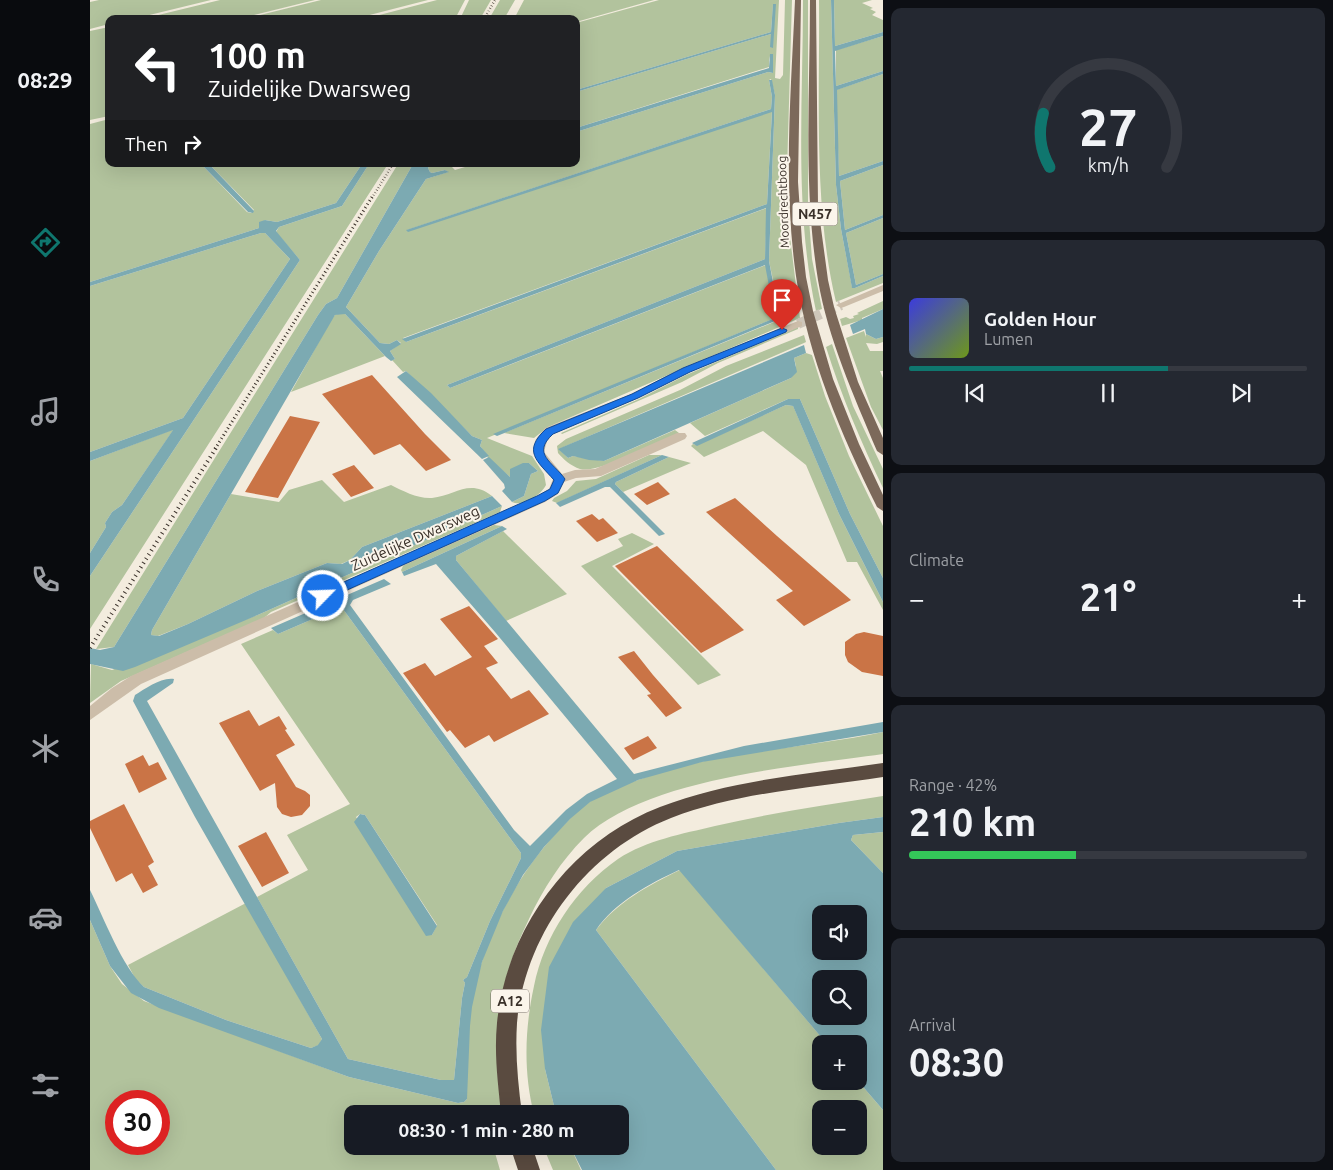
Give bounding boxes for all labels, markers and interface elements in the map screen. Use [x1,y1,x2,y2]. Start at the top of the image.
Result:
icon: left [125,35,190,100]
text: 100 m [208,35,306,75]
text: 08:29 [17,67,73,92]
text: Zuidelijke Dwarsweg [208,76,411,101]
text: 27 [1079,98,1137,156]
icon: right [178,130,206,158]
text: Then [125,133,168,155]
text: km/h [1087,155,1129,175]
street label: Moordrechtboog [775,156,791,248]
road number: N457 [792,202,838,225]
icon: directions [28,225,63,260]
pin [761,279,803,330]
icon: arrive [768,286,796,314]
text: Golden Hour [984,308,1096,330]
text: Lumen [984,330,1033,348]
icon: previous [961,379,989,407]
icon: pause [1094,379,1122,407]
icon: next [1227,379,1255,407]
icon: music [28,394,63,429]
street label: Zuidelijke Dwarsweg [348,502,482,574]
text: Climate [909,551,964,569]
icon: phone [28,562,63,597]
position arrow [296,569,348,621]
text: 21° [1080,576,1136,618]
text: − [909,583,925,614]
text: + [1291,583,1307,614]
icon: climate [28,731,63,766]
text: Range · 42% [909,776,997,794]
text: 210 km [909,801,1036,843]
icon: car [28,900,63,935]
map controls [812,905,867,1155]
button: sound [812,905,867,960]
button: search [812,970,867,1025]
road number: A12 [491,989,529,1012]
text: Arrival [909,1016,956,1034]
button: + [812,1035,867,1090]
text: 08:30 [909,1041,1004,1083]
icon: filters [28,1068,63,1103]
speed limit sign: 30 [105,1090,170,1155]
button: − [812,1100,867,1155]
text: 08:30 · 1 min · 280 m [399,1119,574,1141]

